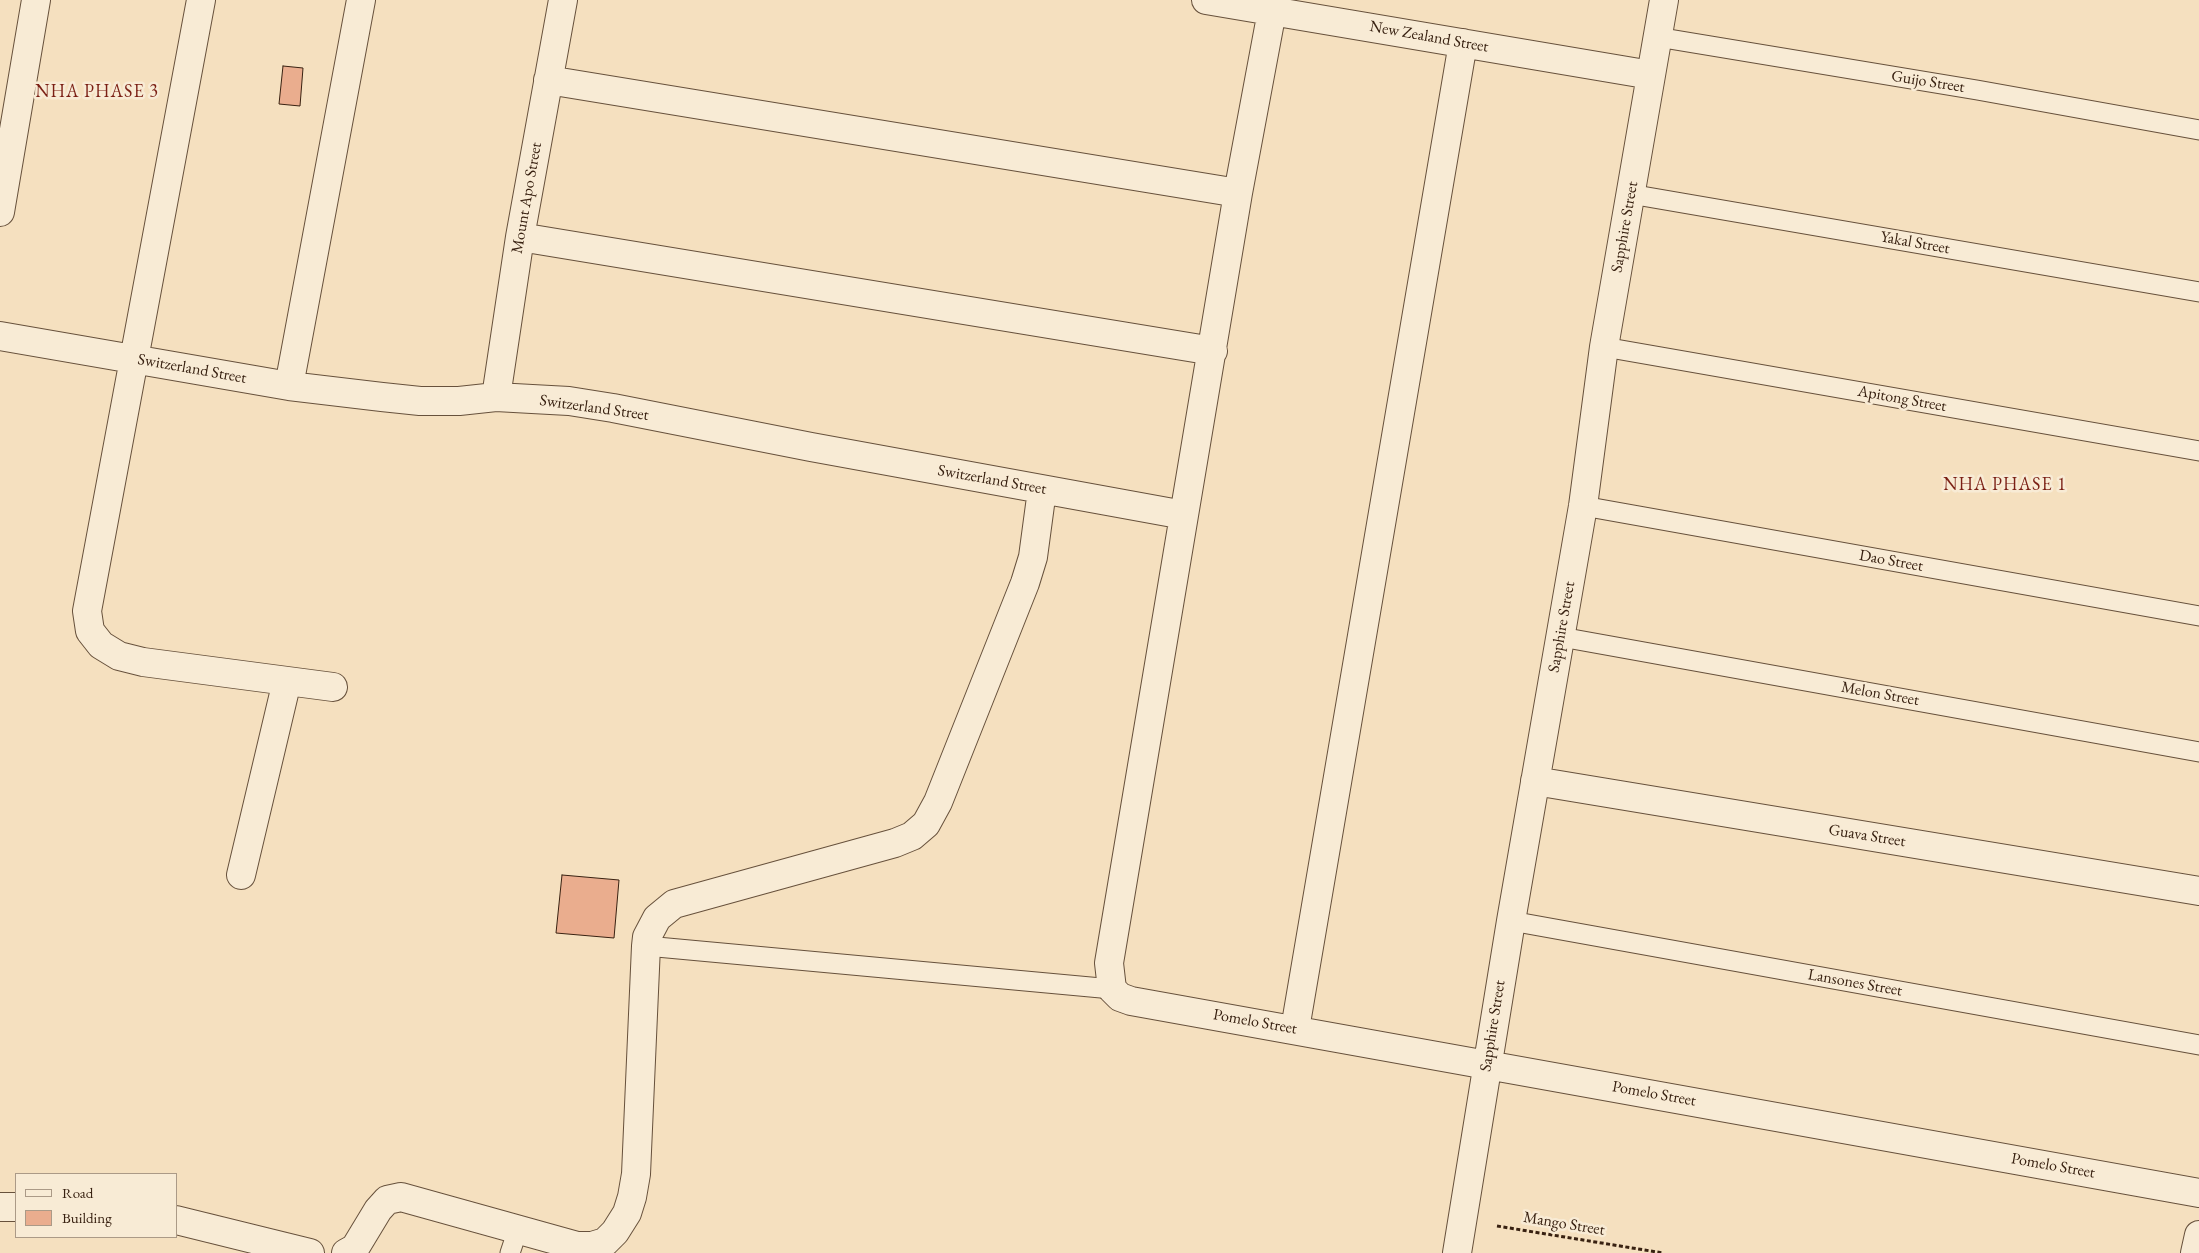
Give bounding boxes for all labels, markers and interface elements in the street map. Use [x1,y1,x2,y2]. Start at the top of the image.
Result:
street label: New Zealand Street [1368,17,1490,57]
street label: Guijo Street [1890,67,1966,97]
district label: NHA PHASE 3 [34,81,160,103]
street label: Mount Apo Street [508,141,546,255]
street label: Sapphire Street [1608,180,1642,274]
street label: Yakal Street [1879,227,1951,259]
street label: Switzerland Street [136,350,248,388]
street label: Apitong Street [1856,382,1948,416]
street label: Switzerland Street [538,391,650,425]
street label: Switzerland Street [936,461,1048,499]
district label: NHA PHASE 1 [1942,474,2068,496]
street label: Dao Street [1857,546,1925,576]
street label: Sapphire Street [1545,580,1579,674]
street label: Melon Street [1839,678,1921,710]
street label: Guava Street [1827,820,1907,852]
street label: Lansones Street [1806,965,1904,1001]
street label: Sapphire Street [1476,979,1510,1073]
street label: Pomelo Street [1212,1005,1298,1039]
street label: Pomelo Street [1611,1077,1697,1111]
street label: Pomelo Street [2010,1149,2096,1183]
legend [15,1173,178,1238]
text: Road [62,1183,93,1202]
text: Building [62,1208,112,1227]
street label: Mango Street [1522,1208,1606,1240]

